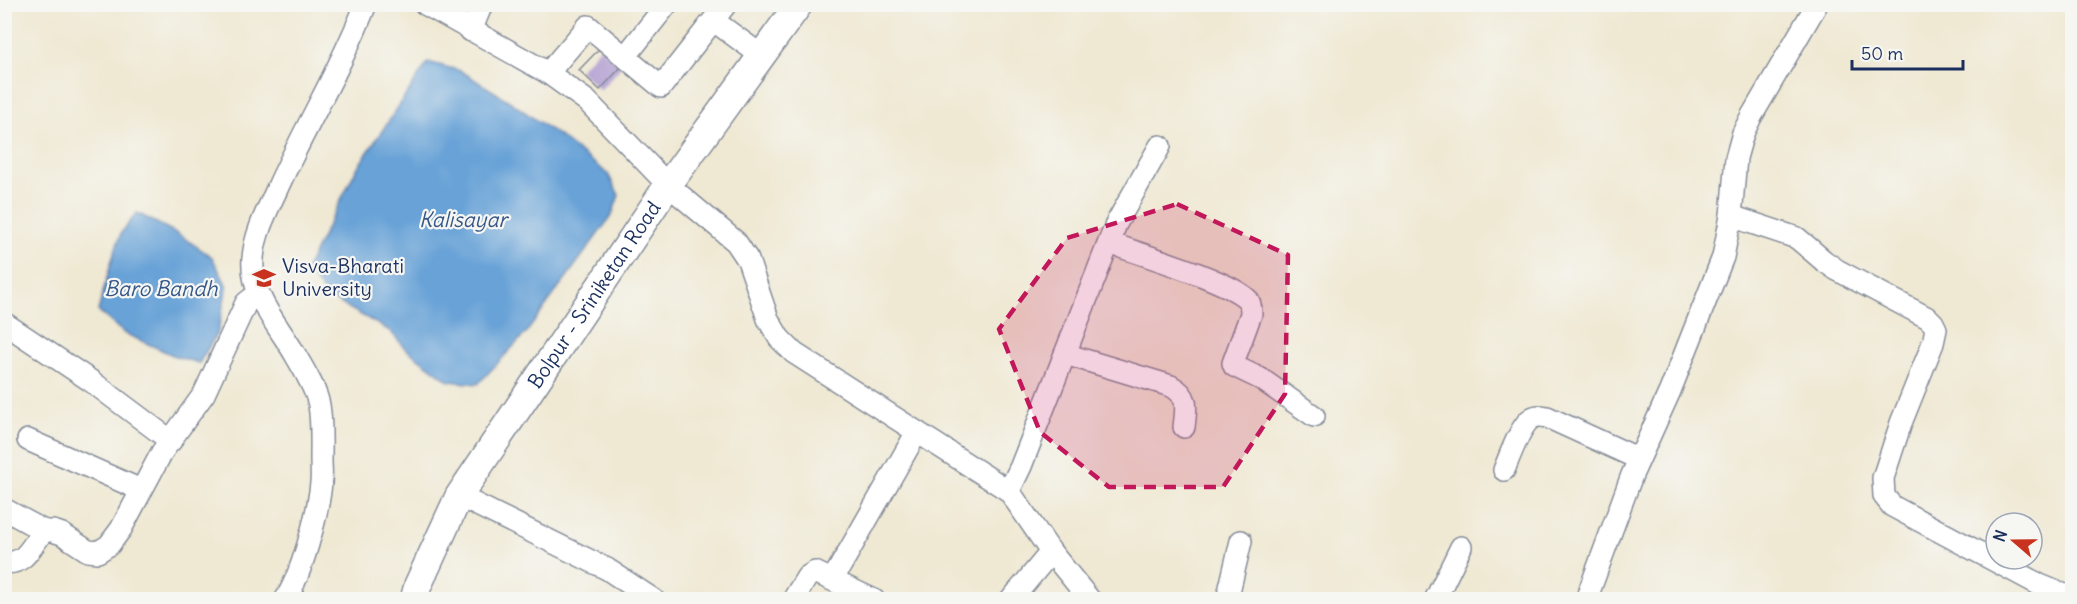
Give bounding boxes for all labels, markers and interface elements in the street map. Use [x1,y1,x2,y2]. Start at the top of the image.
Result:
scale bar [1852,33,1963,71]
text: 50 m [1861,42,1903,65]
street label: Bolpur - Sriniketan Road [522,196,666,393]
water label: Kalisayar [419,206,510,233]
place label: Visva-Bharati University [282,253,404,301]
school or university icon: Visva-Bharati University [251,265,277,291]
water label: Baro Bandh [104,275,219,302]
north arrow [1984,511,2044,571]
text: N [1989,527,2011,544]

